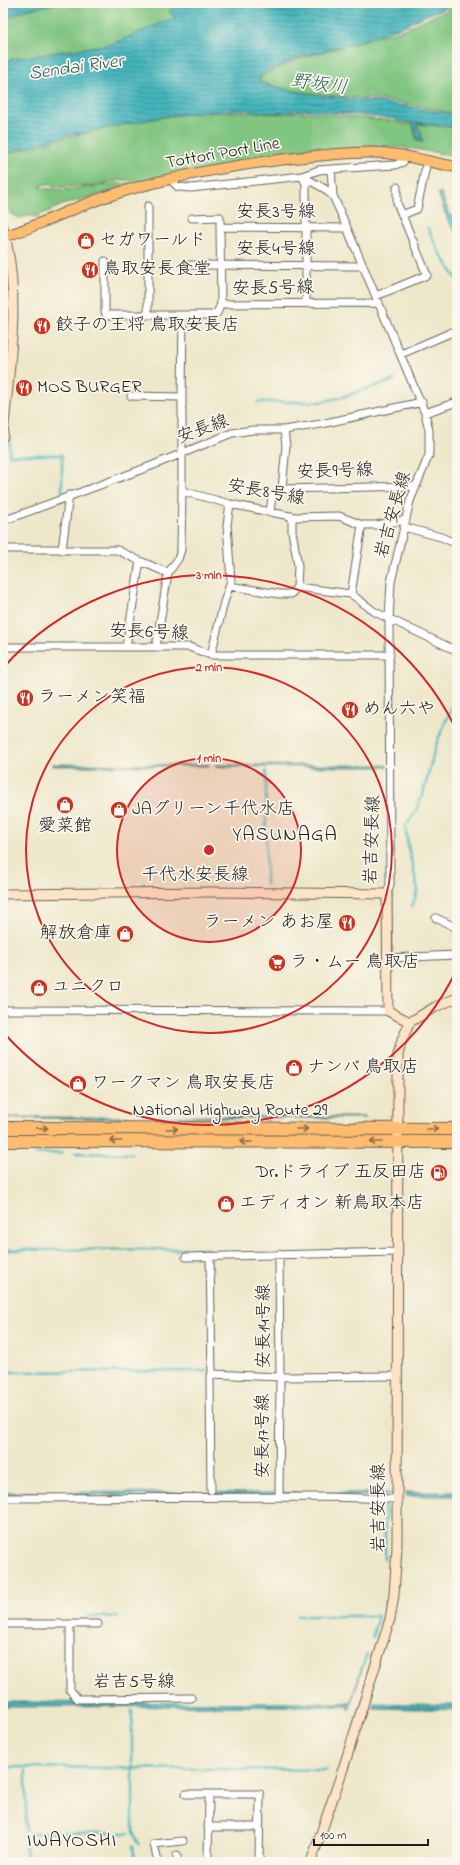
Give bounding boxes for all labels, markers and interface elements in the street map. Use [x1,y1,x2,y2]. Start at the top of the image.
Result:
water label: Sendai River [27,48,127,88]
water label: 野坂川 [289,68,349,102]
street label: Tottori Port Line [164,131,283,177]
street label: 安長3号線 [236,200,316,226]
place label: セガワールド [99,228,206,254]
shop icon: セガワールド [76,231,96,251]
street label: 安長4号線 [236,237,316,263]
place label: 鳥取安長食堂 [103,257,211,283]
restaurant icon: 鳥取安長食堂 [80,260,100,280]
street label: 安長5号線 [232,275,314,303]
place label: 餃子の王将 鳥取安長店 [55,313,240,339]
restaurant icon: 餃子の王将 鳥取安長店 [32,316,52,336]
place label: MOS BURGER [37,375,142,401]
restaurant icon: MOS BURGER [14,378,34,398]
street label: 安長線 [173,409,233,451]
street label: 安長9号線 [296,458,374,486]
street label: 岩吉安長線 [369,468,419,562]
street label: 安長8号線 [225,473,307,513]
text: 3 min [195,567,222,585]
street label: 安長6号線 [109,619,189,647]
text: 2 min [195,659,222,677]
place label: ラーメン笑福 [38,685,146,711]
restaurant icon: ラーメン笑福 [15,688,35,708]
place label: めん六や [363,697,435,723]
restaurant icon: めん六や [340,700,360,720]
text: 1 min [197,750,221,768]
shop icon: 愛菜館 [55,795,75,815]
street label: 岩吉安長線 [358,795,388,885]
place label: JAグリーン千代水店 [132,797,295,823]
shop icon: JAグリーン千代水店 [109,800,129,820]
place label: 愛菜館 [38,814,92,840]
district label: YASUNAGA [232,821,338,850]
centre of rings [202,843,216,857]
street label: 千代水安長線 [141,863,249,889]
place label: ラーメン あお屋 [204,910,334,936]
restaurant icon: ラーメン あお屋 [337,913,357,933]
place label: 解放倉庫 [40,921,112,947]
shop icon: 解放倉庫 [115,924,135,944]
place label: ラ・ムー 鳥取店 [290,950,420,976]
supermarket icon: ラ・ムー 鳥取店 [267,953,287,973]
place label: ユニクロ [52,975,124,1001]
shop icon: ユニクロ [29,978,49,998]
place label: ナンバ 鳥取店 [307,1055,419,1081]
shop icon: ナンバ 鳥取店 [284,1058,304,1078]
place label: ワークマン 鳥取安長店 [91,1071,276,1097]
shop icon: ワークマン 鳥取安長店 [68,1074,88,1094]
street label: National Highway Route 29 [133,1098,328,1125]
one-way arrow [35,1124,48,1132]
one-way arrow [165,1125,178,1133]
one-way arrow [295,1125,308,1133]
one-way arrow [425,1125,438,1133]
one-way arrow [110,1137,123,1145]
one-way arrow [240,1138,253,1146]
one-way arrow [370,1138,383,1146]
place label: Dr.ドライブ 五反田店 [255,1160,426,1186]
fuel station icon: Dr.ドライブ 五反田店 [429,1163,449,1183]
place label: エディオン 新鳥取本店 [239,1191,424,1217]
shop icon: エディオン 新鳥取本店 [216,1194,236,1214]
street label: 安長14号線 [252,1283,278,1369]
street label: 安長17号線 [251,1393,277,1479]
street label: 岩吉安長線 [367,1463,393,1553]
street label: 岩吉5号線 [93,1670,175,1696]
scale bar [314,1821,428,1847]
district label: IWAYOSHI [27,1827,117,1856]
text: 100 m [320,1827,347,1845]

